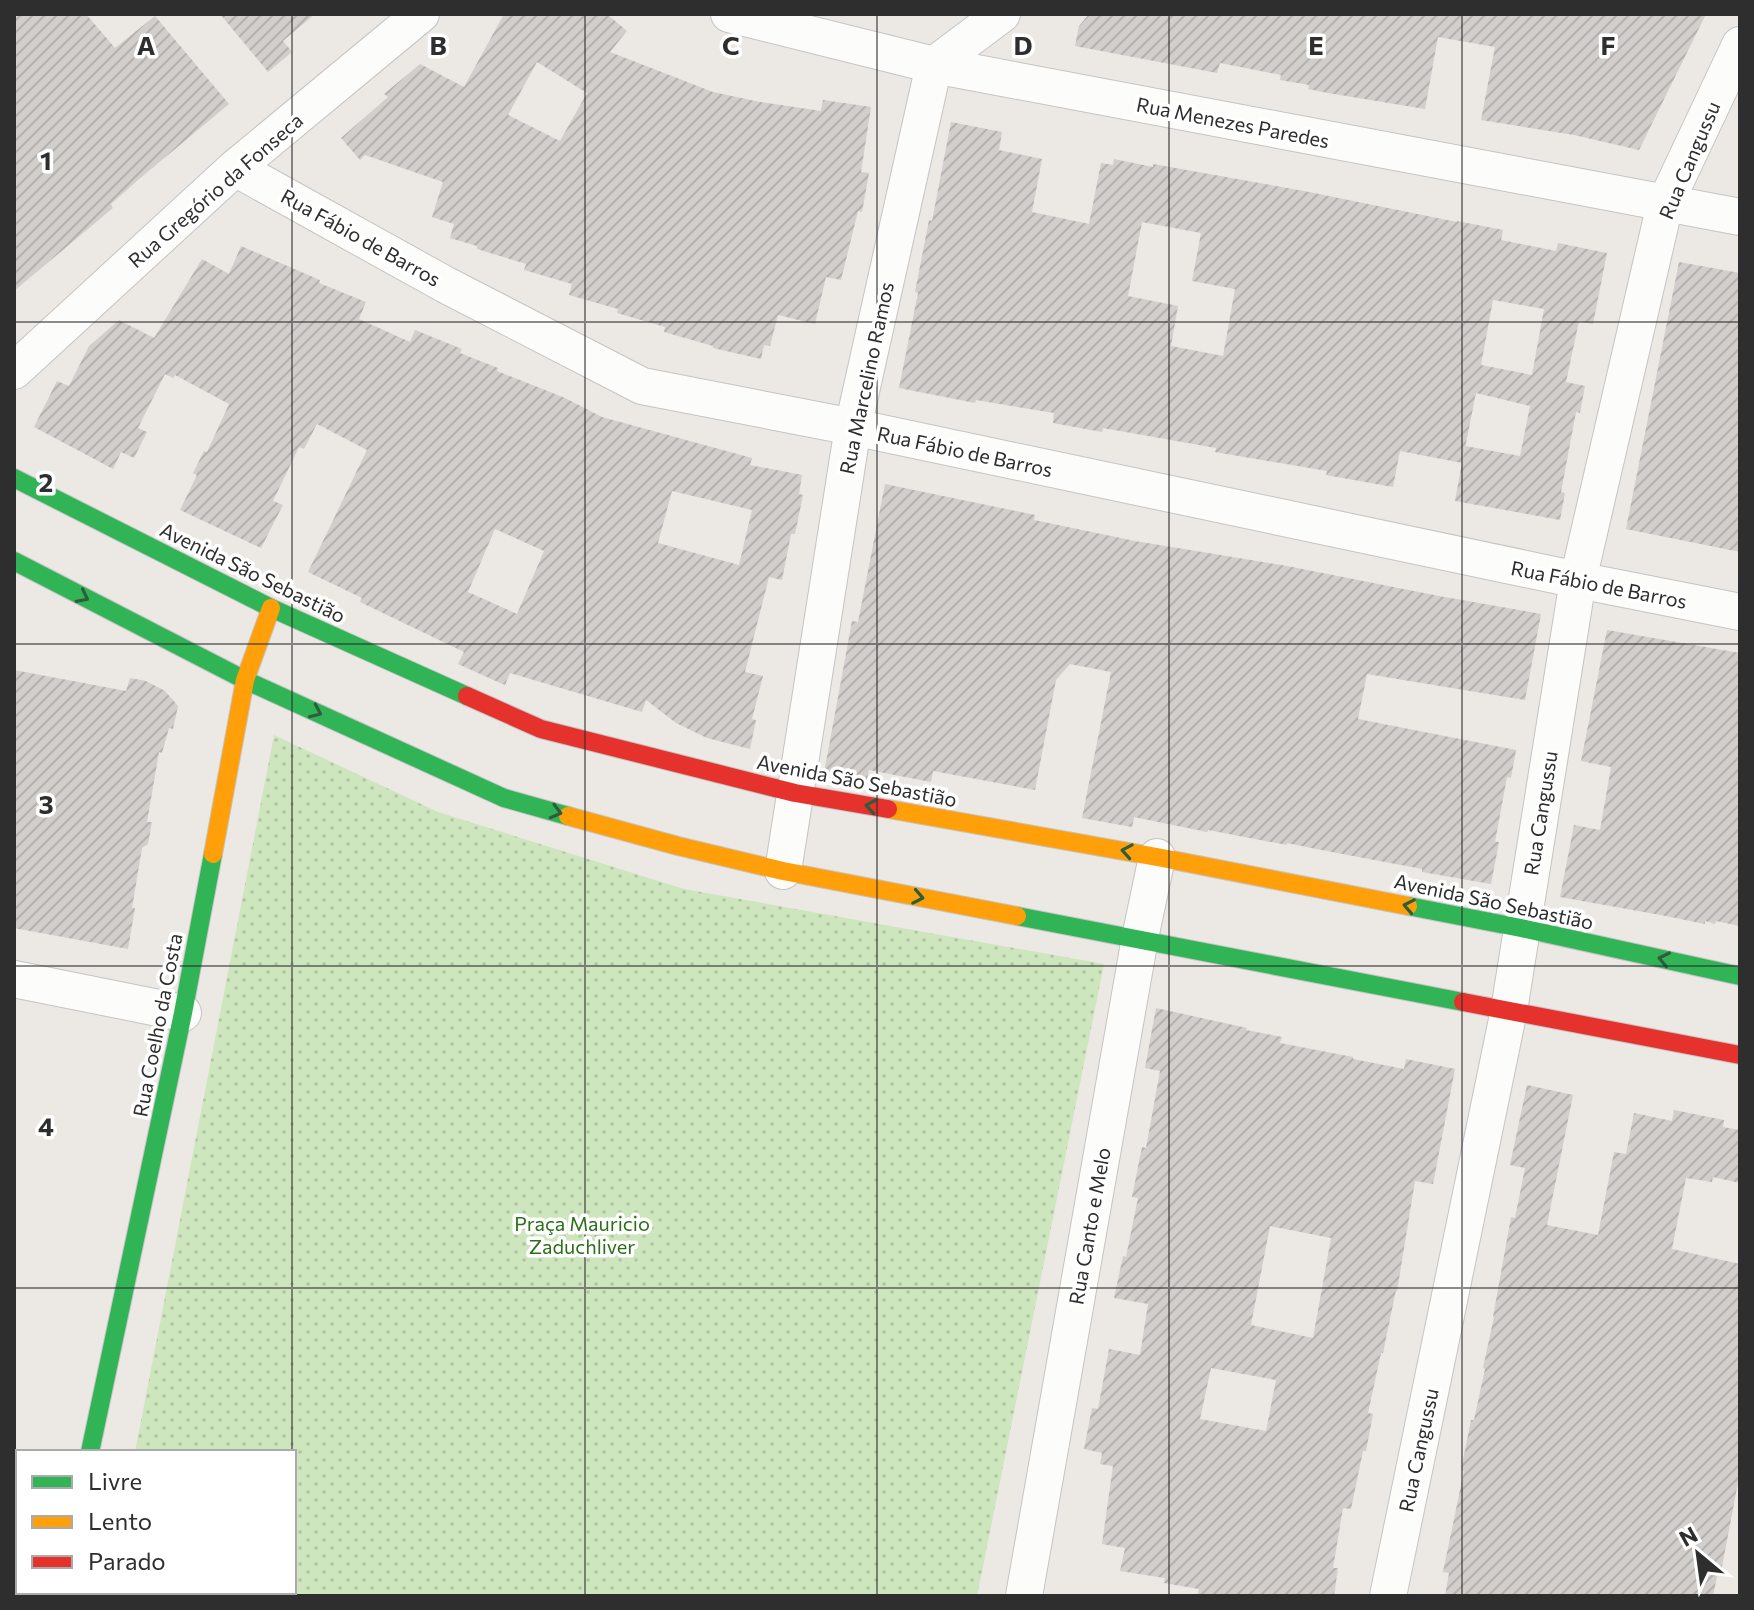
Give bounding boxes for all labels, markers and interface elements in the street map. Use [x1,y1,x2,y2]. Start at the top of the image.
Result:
text: A [137,29,156,60]
text: B [429,29,447,60]
text: C [722,29,740,60]
text: D [1013,29,1033,60]
text: E [1308,29,1324,60]
text: F [1600,29,1616,60]
street label: Rua Menezes Paredes [1134,92,1332,152]
street label: Rua Cangussu [1653,97,1725,223]
street label: Rua Gregório da Fonseca [123,108,307,272]
text: 1 [40,144,52,175]
street label: Rua Fábio de Barros [277,183,445,291]
street label: Rua Marcelino Ramos [834,280,898,476]
street label: Rua Fábio de Barros [875,421,1055,481]
text: 2 [39,466,53,497]
street label: Avenida São Sebastião [156,517,350,627]
street label: Rua Fábio de Barros [1509,555,1689,613]
one-way arrow [75,587,90,602]
one-way arrow [308,702,322,718]
street label: Avenida São Sebastião [755,749,959,811]
street label: Rua Cangussu [1518,749,1562,877]
text: 3 [38,788,54,819]
one-way arrow [864,799,877,816]
one-way arrow [548,803,562,819]
one-way arrow [1120,844,1133,861]
street label: Avenida São Sebastião [1392,868,1596,934]
one-way arrow [911,887,924,904]
one-way arrow [1403,898,1417,915]
street label: Rua Coelho da Costa [127,931,187,1119]
one-way arrow [1658,951,1671,968]
text: 4 [38,1110,54,1141]
street label: Rua Canto e Melo [1063,1145,1115,1307]
park label: Praça Mauricio Zaduchliver [514,1211,650,1258]
street label: Rua Cangussu [1393,1386,1443,1514]
legend [16,1450,296,1594]
text: Livre [88,1466,142,1495]
text: Lento [88,1506,152,1535]
north arrow [1658,1514,1738,1594]
text: N [1674,1520,1702,1552]
text: Parado [88,1546,166,1575]

